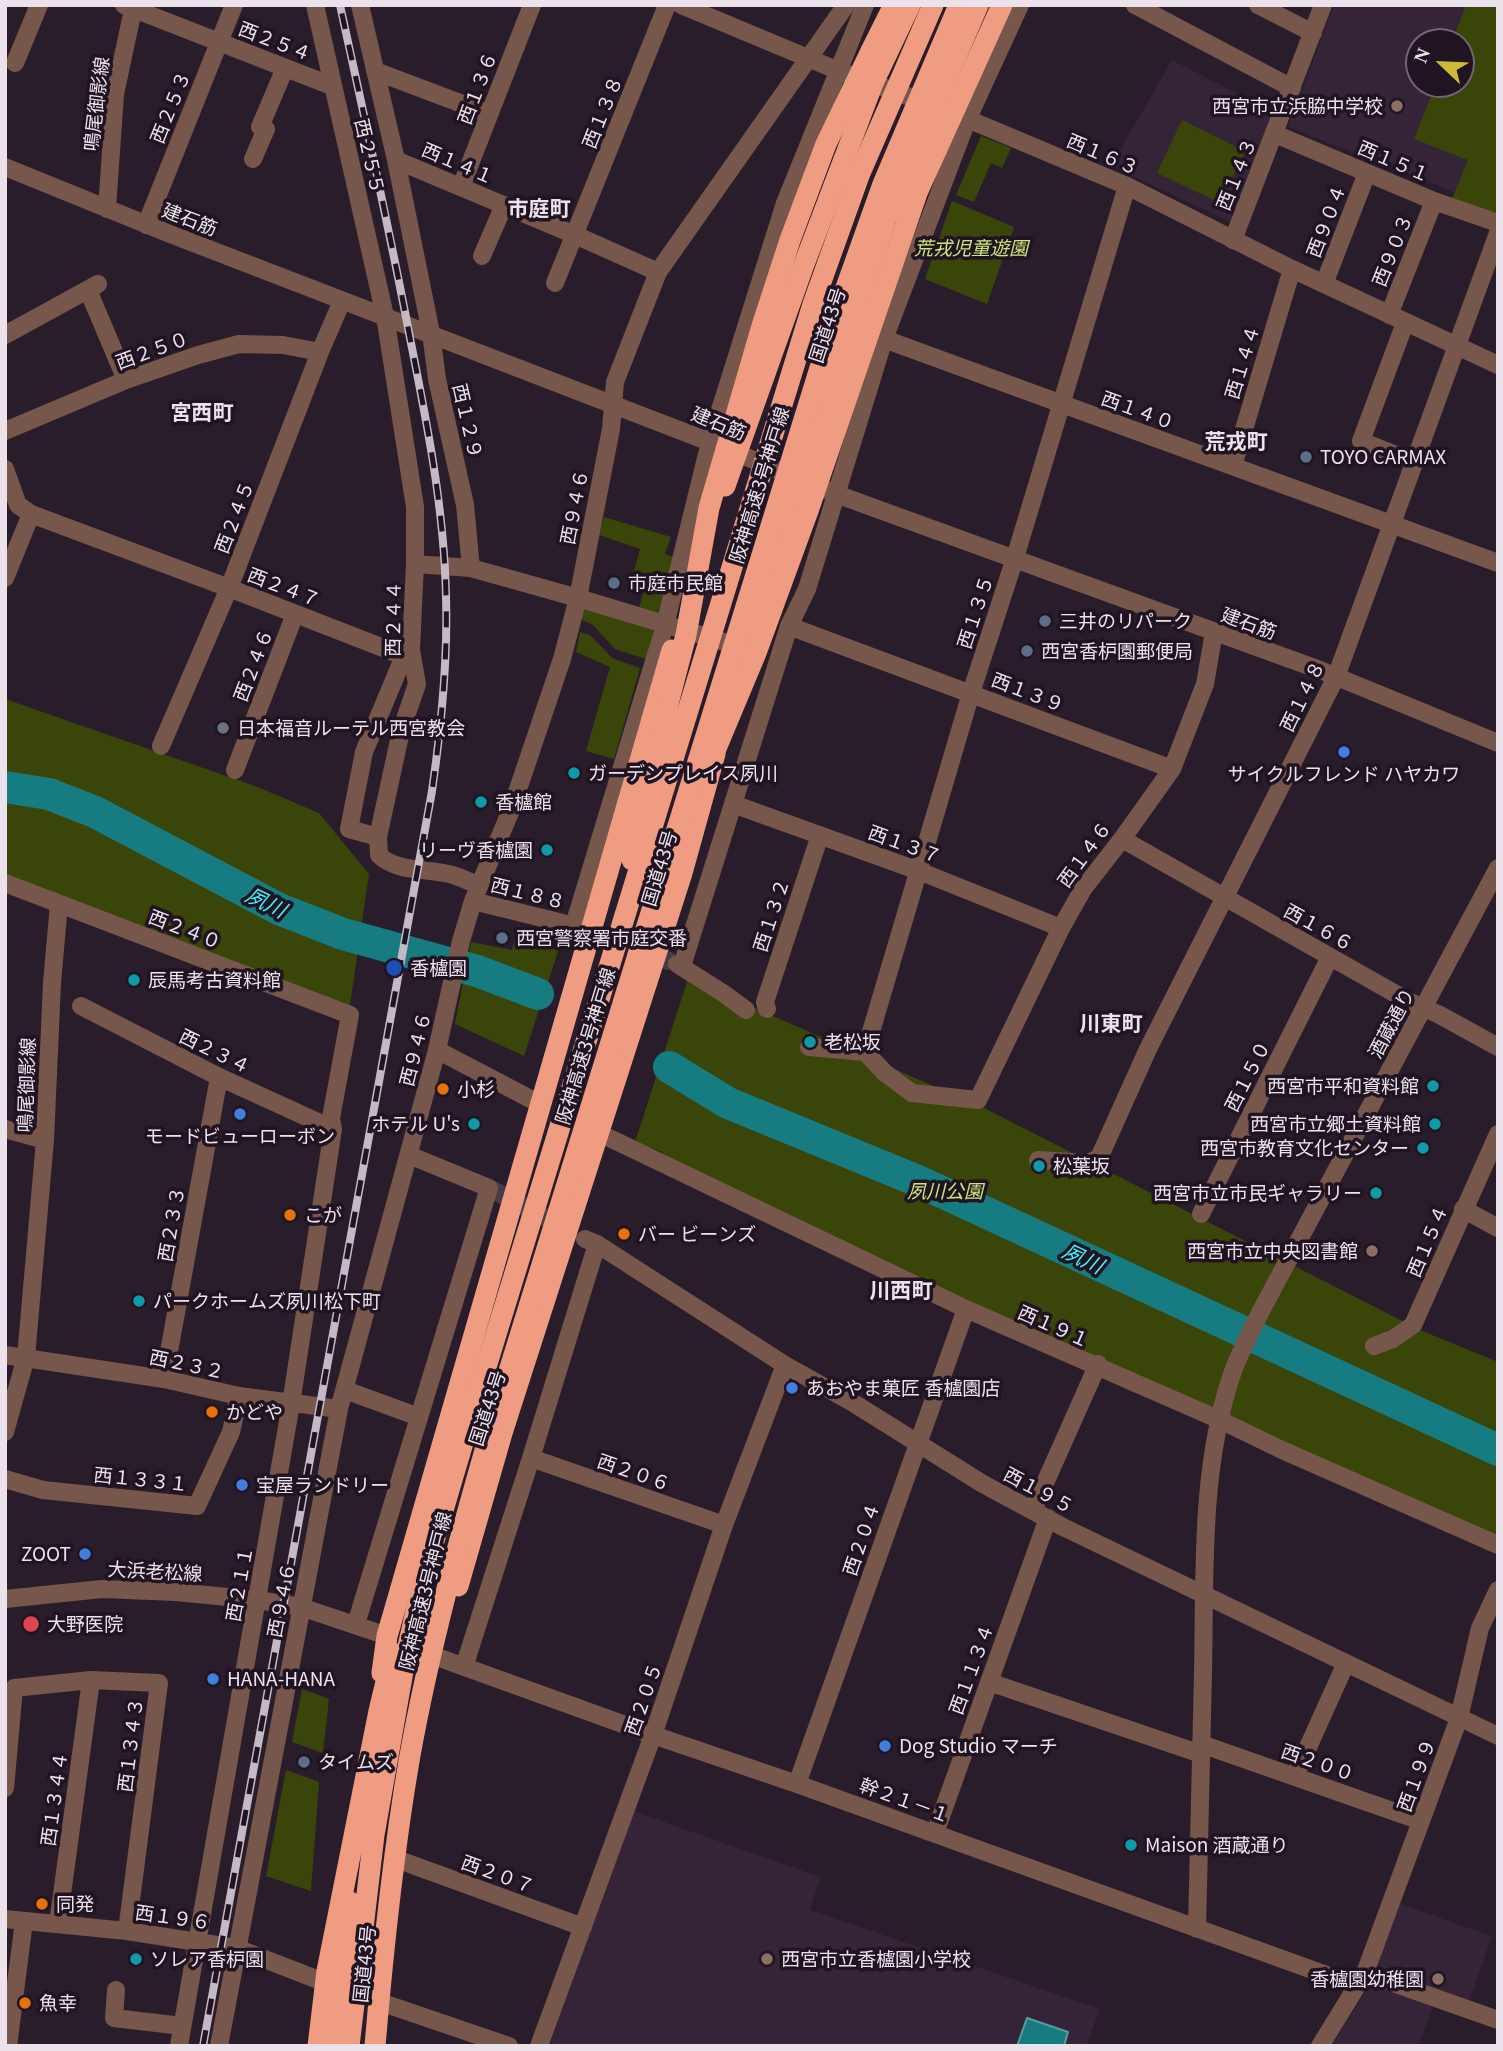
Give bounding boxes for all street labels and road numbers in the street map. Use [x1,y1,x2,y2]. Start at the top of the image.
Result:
street label: 西２５４ [235,17,315,65]
street label: 西１３６ [453,48,501,128]
street label: 鳴尾御影線 [79,55,113,153]
street label: 西２５３ [145,67,195,147]
street label: 西１３８ [577,72,627,152]
street label: 西２５５ [350,116,390,196]
street label: 西１６３ [1064,129,1142,179]
street label: 西１４３ [1211,134,1261,214]
street label: 西１５１ [1355,136,1433,186]
street label: 西１４１ [419,138,497,188]
street label: 西９０４ [1302,181,1350,261]
street label: 建石筋 [159,198,221,240]
street label: 西９０３ [1367,210,1417,290]
street label: 国道43号 [804,284,850,366]
street label: 西１４４ [1220,322,1264,402]
street label: 西２５０ [112,326,192,374]
street label: 西１２９ [448,381,488,461]
street label: 西１４０ [1098,386,1178,434]
street label: 建石筋 [688,402,750,444]
street label: 阪神高速3号神戸線 [724,404,794,566]
street label: 西９４６ [556,468,592,546]
street label: 西２４５ [210,477,258,557]
street label: 西２４７ [244,563,324,611]
street label: 西１３５ [952,572,998,652]
street label: 西２４４ [381,581,405,657]
street label: 建石筋 [1218,603,1280,643]
street label: 西２４６ [229,625,277,705]
street label: 西１４８ [1275,657,1329,735]
street label: 西１３９ [988,668,1068,716]
street label: 西１４６ [1052,817,1116,891]
street label: 西１３７ [865,820,945,868]
street label: 国道43号 [637,827,681,909]
street label: 西１８８ [488,873,568,913]
street label: 西１３２ [748,875,794,955]
street label: 西１６６ [1280,899,1358,955]
street label: 西２４０ [145,905,225,953]
street label: 阪神高速3号神戸線 [550,965,620,1127]
street label: 酒蔵通り [1363,984,1419,1062]
street label: 西９４６ [395,1009,435,1089]
street label: 西２３４ [176,1024,254,1078]
street label: 鳴尾御影線 [13,1037,39,1133]
street label: 西１５０ [1220,1037,1274,1115]
street label: 西２３３ [153,1185,189,1263]
street label: 西１５４ [1402,1202,1452,1280]
street label: 西１９１ [1015,1300,1093,1352]
street label: 西２３２ [147,1345,227,1383]
street label: 国道43号 [464,1367,510,1449]
street label: 西２０６ [594,1449,674,1495]
street label: 西１９５ [1000,1462,1078,1518]
street label: 西１３３１ [93,1463,189,1495]
street label: 西２０４ [838,1499,884,1579]
street label: 阪神高速3号神戸線 [394,1509,456,1673]
street label: 西２１１ [221,1545,257,1623]
street label: 大浜老松線 [107,1557,203,1585]
street label: 西９４６ [263,1561,299,1639]
street label: 西１１３４ [944,1620,998,1718]
street label: 西２０５ [620,1659,666,1739]
street label: 西１３４３ [113,1696,147,1794]
street label: 西１９９ [1392,1735,1440,1815]
street label: 西２００ [1278,1739,1358,1785]
street label: 西１３４４ [36,1750,72,1848]
street label: 幹２１－１ [856,1773,954,1827]
street label: 西２０７ [458,1850,538,1898]
street label: 西１９６ [134,1900,212,1934]
street label: 国道43号 [349,1924,379,2004]

